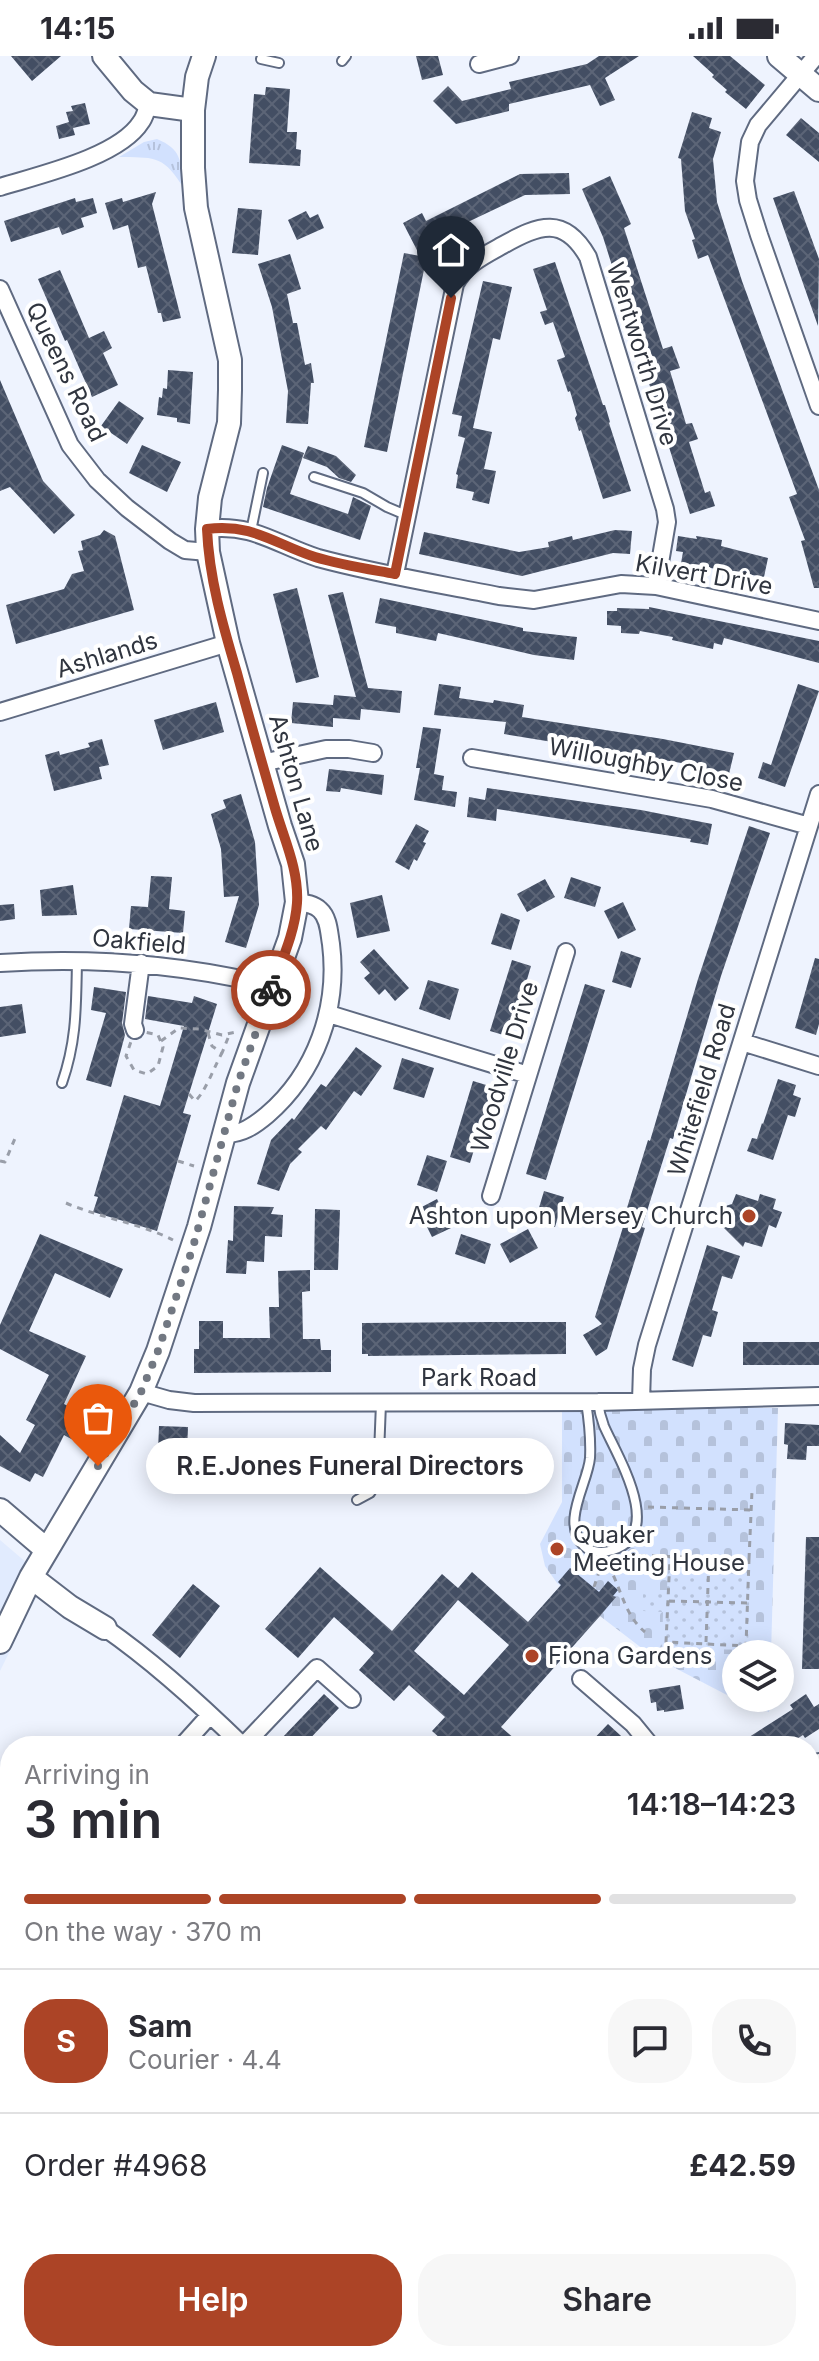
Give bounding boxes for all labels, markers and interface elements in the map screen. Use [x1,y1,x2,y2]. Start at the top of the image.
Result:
text: 14:15 [40,10,115,46]
pin [417,216,485,298]
icon: home [429,228,473,272]
street label: Wentworth Drive [601,259,684,449]
street label: Queens Road [20,297,113,446]
street label: Kilvert Drive [633,548,775,601]
street label: Ashlands [53,625,161,684]
street label: Ashton Lane [263,711,330,855]
street label: Willoughby Close [546,731,746,798]
street label: Oakfield [91,923,187,960]
courier [231,950,311,1030]
icon: bike [249,968,293,1012]
street label: Woodville Drive [465,978,544,1156]
street label: Whitefield Road [661,1000,742,1180]
place label: Ashton upon Mersey Church [409,1201,733,1230]
marker: Ashton upon Mersey Church [740,1207,758,1225]
street label: Park Road [421,1363,537,1392]
pin [64,1384,132,1466]
icon: bag [76,1396,120,1440]
callout: R.E.Jones Funeral Directors [146,1438,554,1494]
text: R.E.Jones Funeral Directors [176,1450,524,1481]
place label: Quaker Meeting House [573,1520,745,1577]
marker: Quaker Meeting House [548,1540,566,1558]
map controls [722,1640,794,1712]
button: layers [722,1640,794,1712]
place label: Fiona Gardens [548,1641,712,1670]
marker: Fiona Gardens [523,1647,541,1665]
text: Arriving in [24,1759,150,1790]
text: 14:18–14:23 [627,1786,796,1822]
text: 3 min [24,1788,162,1851]
text: On the way · 370 m [24,1916,262,1947]
button: chat [608,1999,692,2083]
button: phone [712,1999,796,2083]
text: Sam [128,2008,192,2044]
text: S [56,2023,76,2059]
text: Courier · 4.4 [128,2044,282,2075]
text: Order #4968 [24,2147,207,2183]
text: £42.59 [689,2147,796,2183]
button: Help [24,2254,402,2346]
button: Share [418,2254,796,2346]

